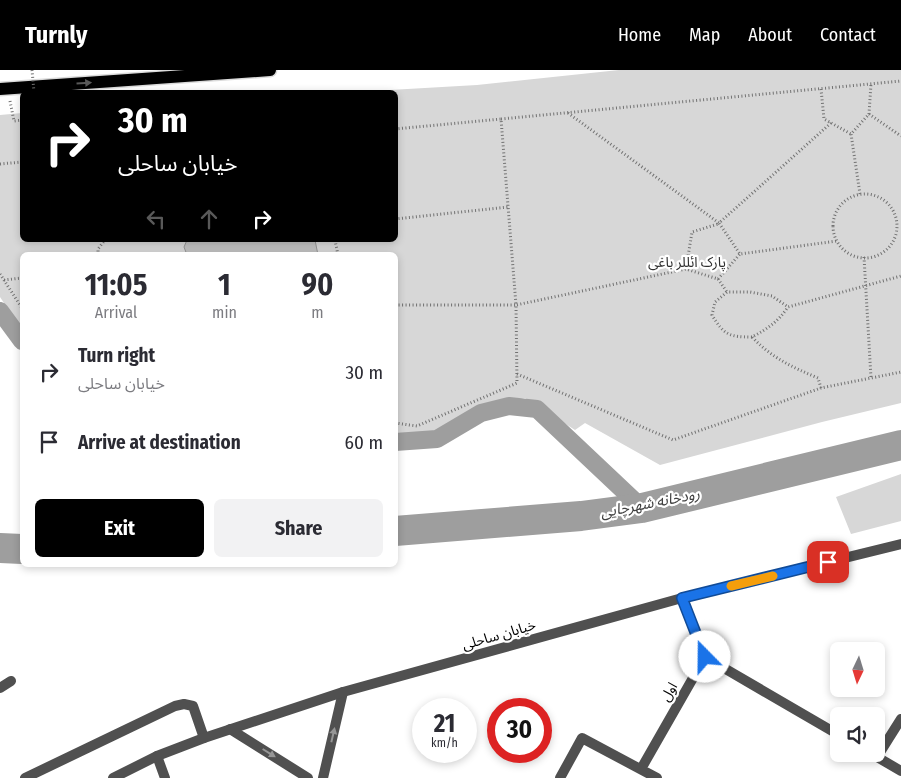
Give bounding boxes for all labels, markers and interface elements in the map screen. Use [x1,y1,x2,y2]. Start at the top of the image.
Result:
text: Turnly [25,21,87,49]
text: Home [618,24,661,46]
text: Map [689,24,720,46]
text: About [748,24,792,46]
text: Contact [820,24,876,46]
one-way arrow [76,79,92,87]
text: 30 m [118,99,188,141]
icon: right [35,110,100,175]
text: خیابان ساحلی [118,150,238,177]
icon: left [142,205,170,233]
icon: ahead [195,205,223,233]
icon: right [248,205,276,233]
park label: پارک ائللر باغی [648,254,726,272]
text: 11:05 [85,267,147,303]
text: 1 [218,267,231,303]
text: 90 [301,267,333,303]
text: Arrival [95,303,137,322]
text: min [212,303,237,322]
text: m [311,303,324,322]
text: Turn right [78,344,155,367]
icon: right [35,358,63,386]
text: 30 m [345,361,383,384]
text: خیابان ساحلی [78,374,165,393]
icon: arrive [35,428,63,456]
text: Arrive at destination [78,431,241,454]
text: 60 m [345,431,383,454]
water label: رودخانه شهرچایی [599,484,702,522]
button: Exit [35,499,204,557]
button: Share [214,499,383,557]
pin [807,541,849,583]
icon: arrive [814,548,842,576]
street label: خیابان ساحلی [460,616,538,654]
position arrow [678,630,730,682]
north arrow [830,642,885,698]
map controls [830,642,885,762]
street label: اول [657,679,681,705]
speed limit sign: 30 [487,698,552,763]
button: sound [830,707,885,762]
text: 21 [434,709,455,739]
one-way arrow [329,728,337,743]
text: km/h [431,736,458,750]
one-way arrow [262,749,275,758]

